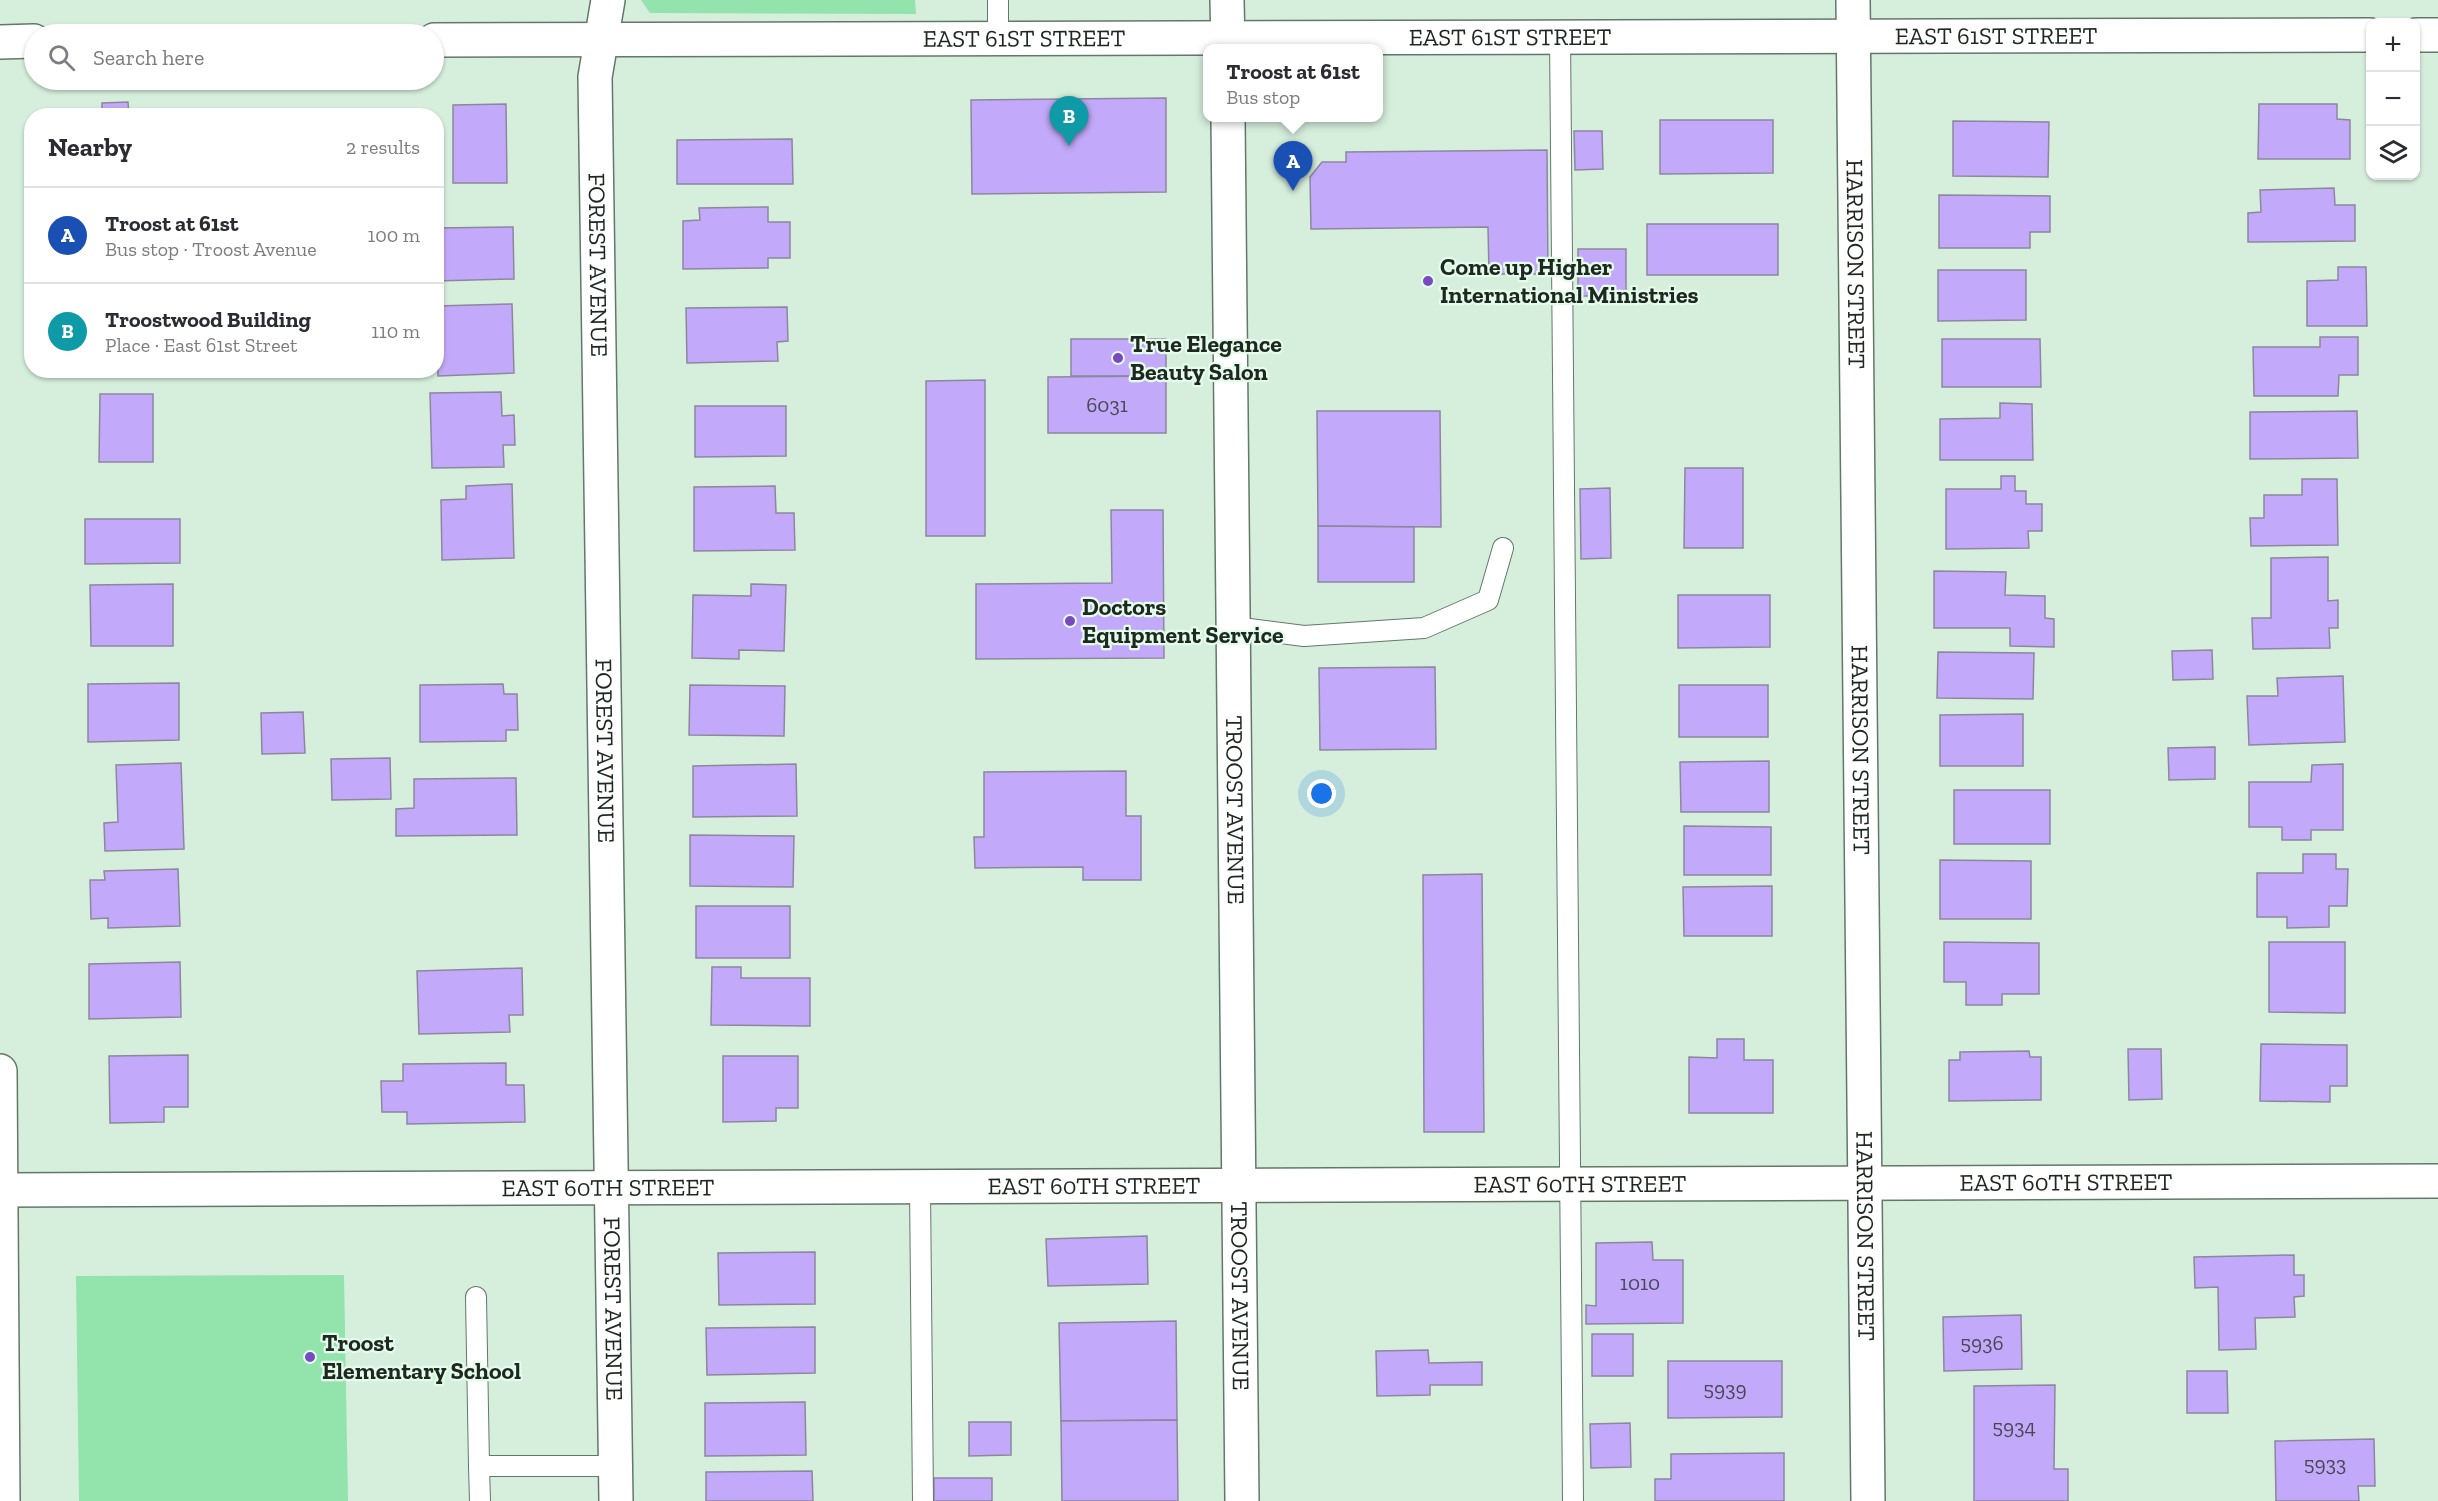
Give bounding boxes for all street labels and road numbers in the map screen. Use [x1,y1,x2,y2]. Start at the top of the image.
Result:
street label: EAST 61ST STREET [1895,21,2098,50]
street label: EAST 61ST STREET [1409,22,1612,51]
street label: EAST 61ST STREET [923,23,1126,53]
street label: HARRISON STREET [1841,159,1872,369]
street label: FOREST AVENUE [582,173,614,357]
street label: HARRISON STREET [1845,645,1877,855]
street label: FOREST AVENUE [590,659,621,843]
street label: TROOST AVENUE [1220,715,1251,905]
street label: HARRISON STREET [1850,1131,1881,1341]
street label: EAST 60TH STREET [1960,1167,2173,1197]
street label: EAST 60TH STREET [1474,1169,1687,1199]
street label: EAST 60TH STREET [988,1171,1201,1200]
street label: EAST 60TH STREET [502,1172,715,1202]
street label: TROOST AVENUE [1225,1201,1256,1391]
street label: FOREST AVENUE [598,1216,630,1401]

